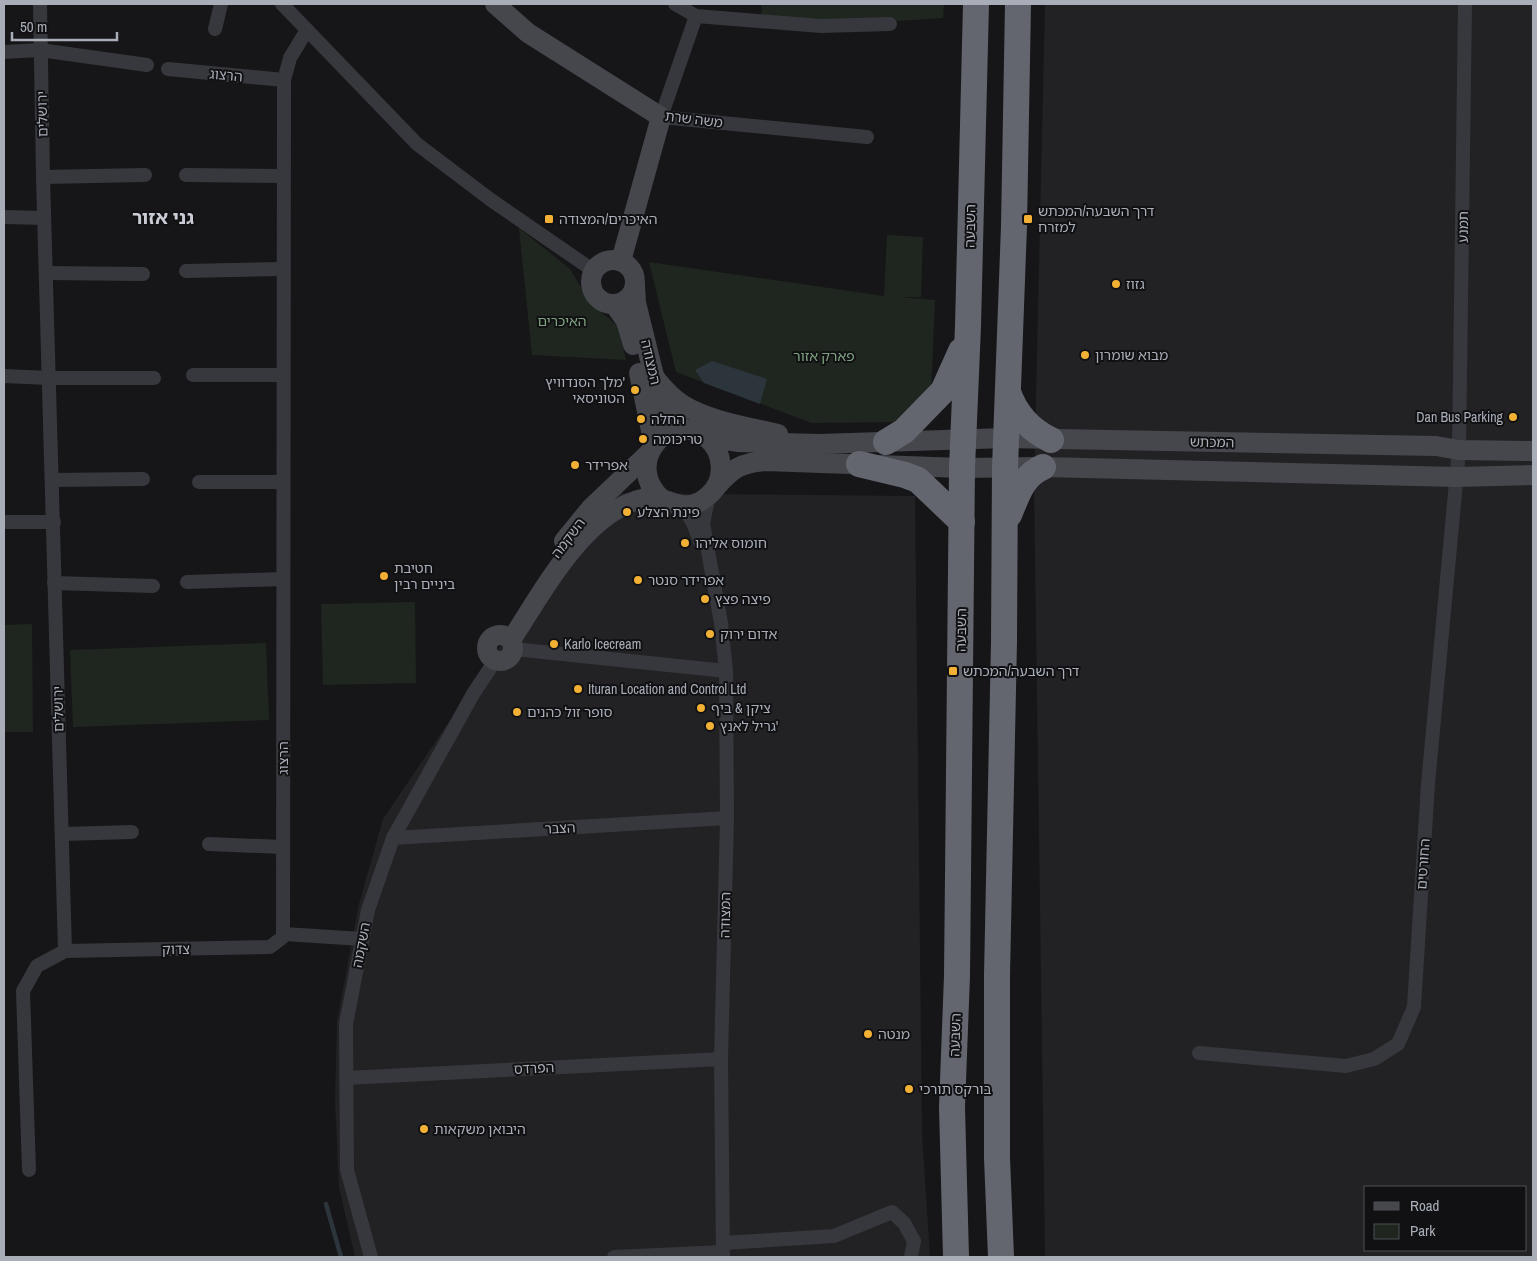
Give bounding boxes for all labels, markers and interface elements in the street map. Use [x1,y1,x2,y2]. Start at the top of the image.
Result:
scale bar [12,10,118,42]
text: 50 m [20,16,47,37]
street label: הרצוג [209,65,243,85]
street label: ירושלים [33,91,51,137]
street label: משה שרת [664,107,724,131]
place label: דרך השבעה/המכתש למזרח [1038,202,1155,236]
district label: גני אזור [132,204,194,230]
street label: השבעה [961,204,979,248]
place label: האיכרים/המצודה [559,210,657,228]
street label: תמנע [1454,211,1472,243]
marker: האיכרים/המצודה [543,213,555,225]
marker: דרך השבעה/המכתש למזרח [1022,213,1034,225]
place label: גזוז [1126,275,1145,293]
marker: גזוז [1110,278,1122,290]
park label: האיכרים [537,312,587,330]
street label: המצודה [637,338,665,386]
place label: מבוא שומרון [1095,346,1168,364]
park label: פארק אזור [793,347,855,365]
marker: מבוא שומרון [1079,349,1091,361]
place label: מלך הסנדוויץ' הטוניסאי [545,373,625,407]
marker: מלך הסנדוויץ' הטוניסאי [629,384,641,396]
place label: Dan Bus Parking [1416,408,1504,426]
place label: החלה [651,410,685,428]
marker: Dan Bus Parking [1507,411,1519,423]
marker: החלה [635,413,647,425]
place label: טריכומה [653,430,703,448]
marker: טריכומה [637,433,649,445]
street label: המכתש [1190,433,1234,451]
place label: אפרידר [585,456,628,474]
marker: אפרידר [569,459,581,471]
place label: פינת הצלע [637,503,700,521]
marker: פינת הצלע [621,506,633,518]
street label: השקמה [547,514,589,562]
place label: חומוס אליהו [695,534,767,552]
marker: חומוס אליהו [679,537,691,549]
place label: חטיבת ביניים רבין [394,559,455,593]
marker: חטיבת ביניים רבין [378,570,390,582]
place label: אפרידר סנטר [648,571,724,589]
marker: אפרידר סנטר [632,574,644,586]
place label: פיצה פצץ [715,590,771,608]
marker: פיצה פצץ [699,593,711,605]
street label: השבעה [952,608,970,652]
place label: אדום ירוק [720,625,778,643]
marker: אדום ירוק [704,628,716,640]
place label: Karlo Icecream [564,635,641,653]
marker: Karlo Icecream [548,638,560,650]
place label: דרך השבעה/המכתש [963,662,1080,680]
marker: דרך השבעה/המכתש [947,665,959,677]
place label: Ituran Location and Control Ltd [588,680,746,698]
marker: Ituran Location and Control Ltd [572,683,584,695]
street label: ירושלים [49,686,67,732]
place label: ציקן & ביף [711,699,771,717]
marker: ציקן & ביף [695,702,707,714]
place label: סופר זול כהנים [527,703,613,721]
marker: סופר זול כהנים [511,706,523,718]
place label: גריל לאנץ' [720,717,778,735]
marker: גריל לאנץ' [704,720,716,732]
street label: הרצוג [274,741,292,775]
street label: הצבר [544,818,576,838]
street label: החורטים [1412,838,1434,890]
street label: המצודה [716,892,734,938]
street label: השקמה [348,921,374,969]
street label: צדוק [162,940,190,958]
street label: השבעה [945,1013,965,1057]
place label: מנטה [878,1025,910,1043]
marker: מנטה [862,1028,874,1040]
street label: הפרדס [513,1058,555,1078]
place label: בורקס תורכי [919,1080,991,1098]
marker: בורקס תורכי [903,1083,915,1095]
place label: היבואן משקאות [434,1120,526,1138]
marker: היבואן משקאות [418,1123,430,1135]
legend [1364,1186,1527,1251]
text: Road [1410,1195,1439,1216]
text: Park [1410,1220,1436,1241]

